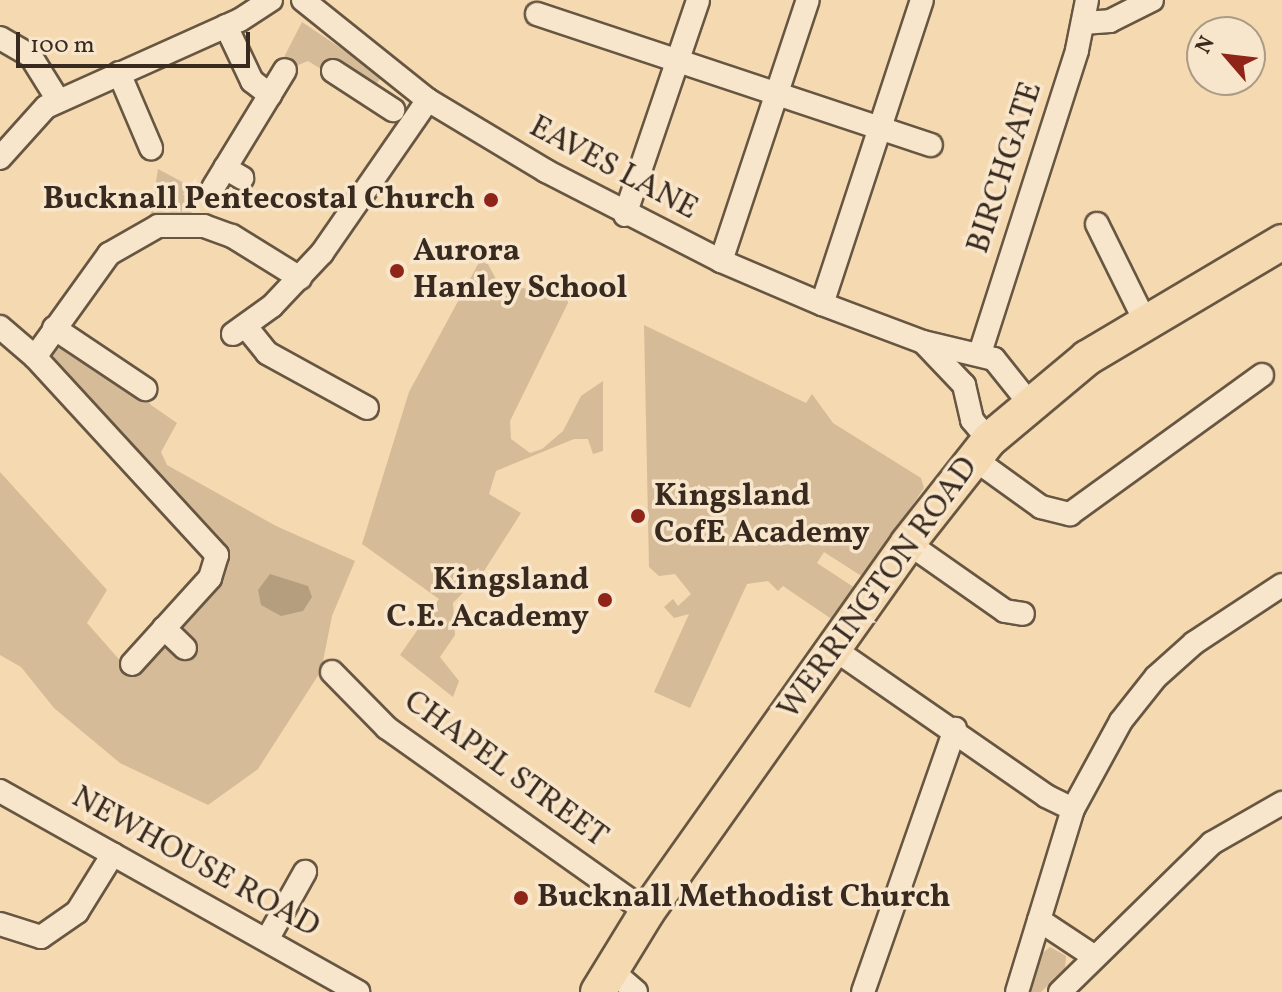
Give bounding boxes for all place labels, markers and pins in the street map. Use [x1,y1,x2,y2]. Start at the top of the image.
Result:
place label: Bucknall Pentecostal Church [43,181,475,219]
marker: Bucknall Pentecostal Church [482,191,500,209]
place label: Aurora Hanley School [413,234,628,309]
marker: Aurora Hanley School [388,262,406,280]
place label: Kingsland CofE Academy [654,479,870,554]
marker: Kingsland CofE Academy [629,507,647,525]
place label: Kingsland C.E. Academy [386,563,589,638]
marker: Kingsland C.E. Academy [596,591,614,609]
place label: Bucknall Methodist Church [537,879,951,917]
marker: Bucknall Methodist Church [512,889,530,907]

